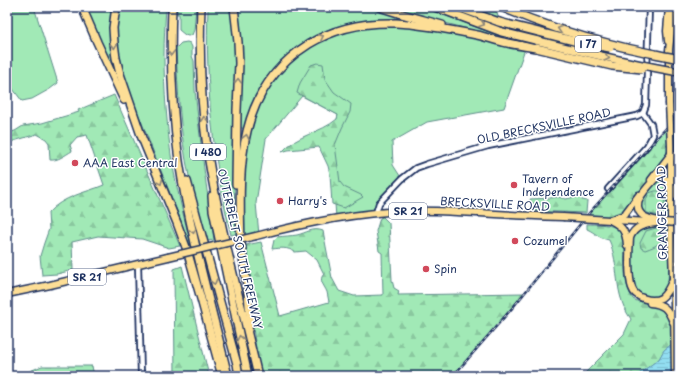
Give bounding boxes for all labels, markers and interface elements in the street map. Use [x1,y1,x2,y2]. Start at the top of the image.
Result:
one-way arrow [478,20,485,28]
one-way arrow [557,25,564,34]
one-way arrow [317,34,325,42]
road number: I 77 [575,36,601,52]
one-way arrow [110,43,119,49]
one-way arrow [167,50,175,56]
one-way arrow [604,53,611,61]
one-way arrow [234,78,242,84]
street label: OLD BRECKSVILLE ROAD [475,103,612,148]
one-way arrow [199,116,208,122]
one-way arrow [241,134,249,140]
road number: I 480 [190,144,226,160]
place label: AAA East Central [83,154,178,171]
marker: AAA East Central [70,158,80,168]
street label: GRANGER ROAD [652,166,671,260]
street label: OUTERBELT SOUTH FREEWAY [214,167,267,331]
place label: Tavern of Independence [522,170,594,200]
one-way arrow [155,177,163,185]
marker: Tavern of Independence [509,180,519,190]
place label: Harry's [288,192,327,209]
street label: BRECKSVILLE ROAD [440,192,550,215]
marker: Harry's [275,196,285,206]
road number: SR 21 [389,203,427,219]
one-way arrow [189,228,197,235]
place label: Cozumel [523,232,568,249]
marker: Cozumel [510,236,520,246]
place label: Spin [434,260,457,277]
marker: Spin [421,264,431,274]
road number: SR 21 [68,269,106,285]
one-way arrow [209,278,218,285]
one-way arrow [236,335,244,341]

